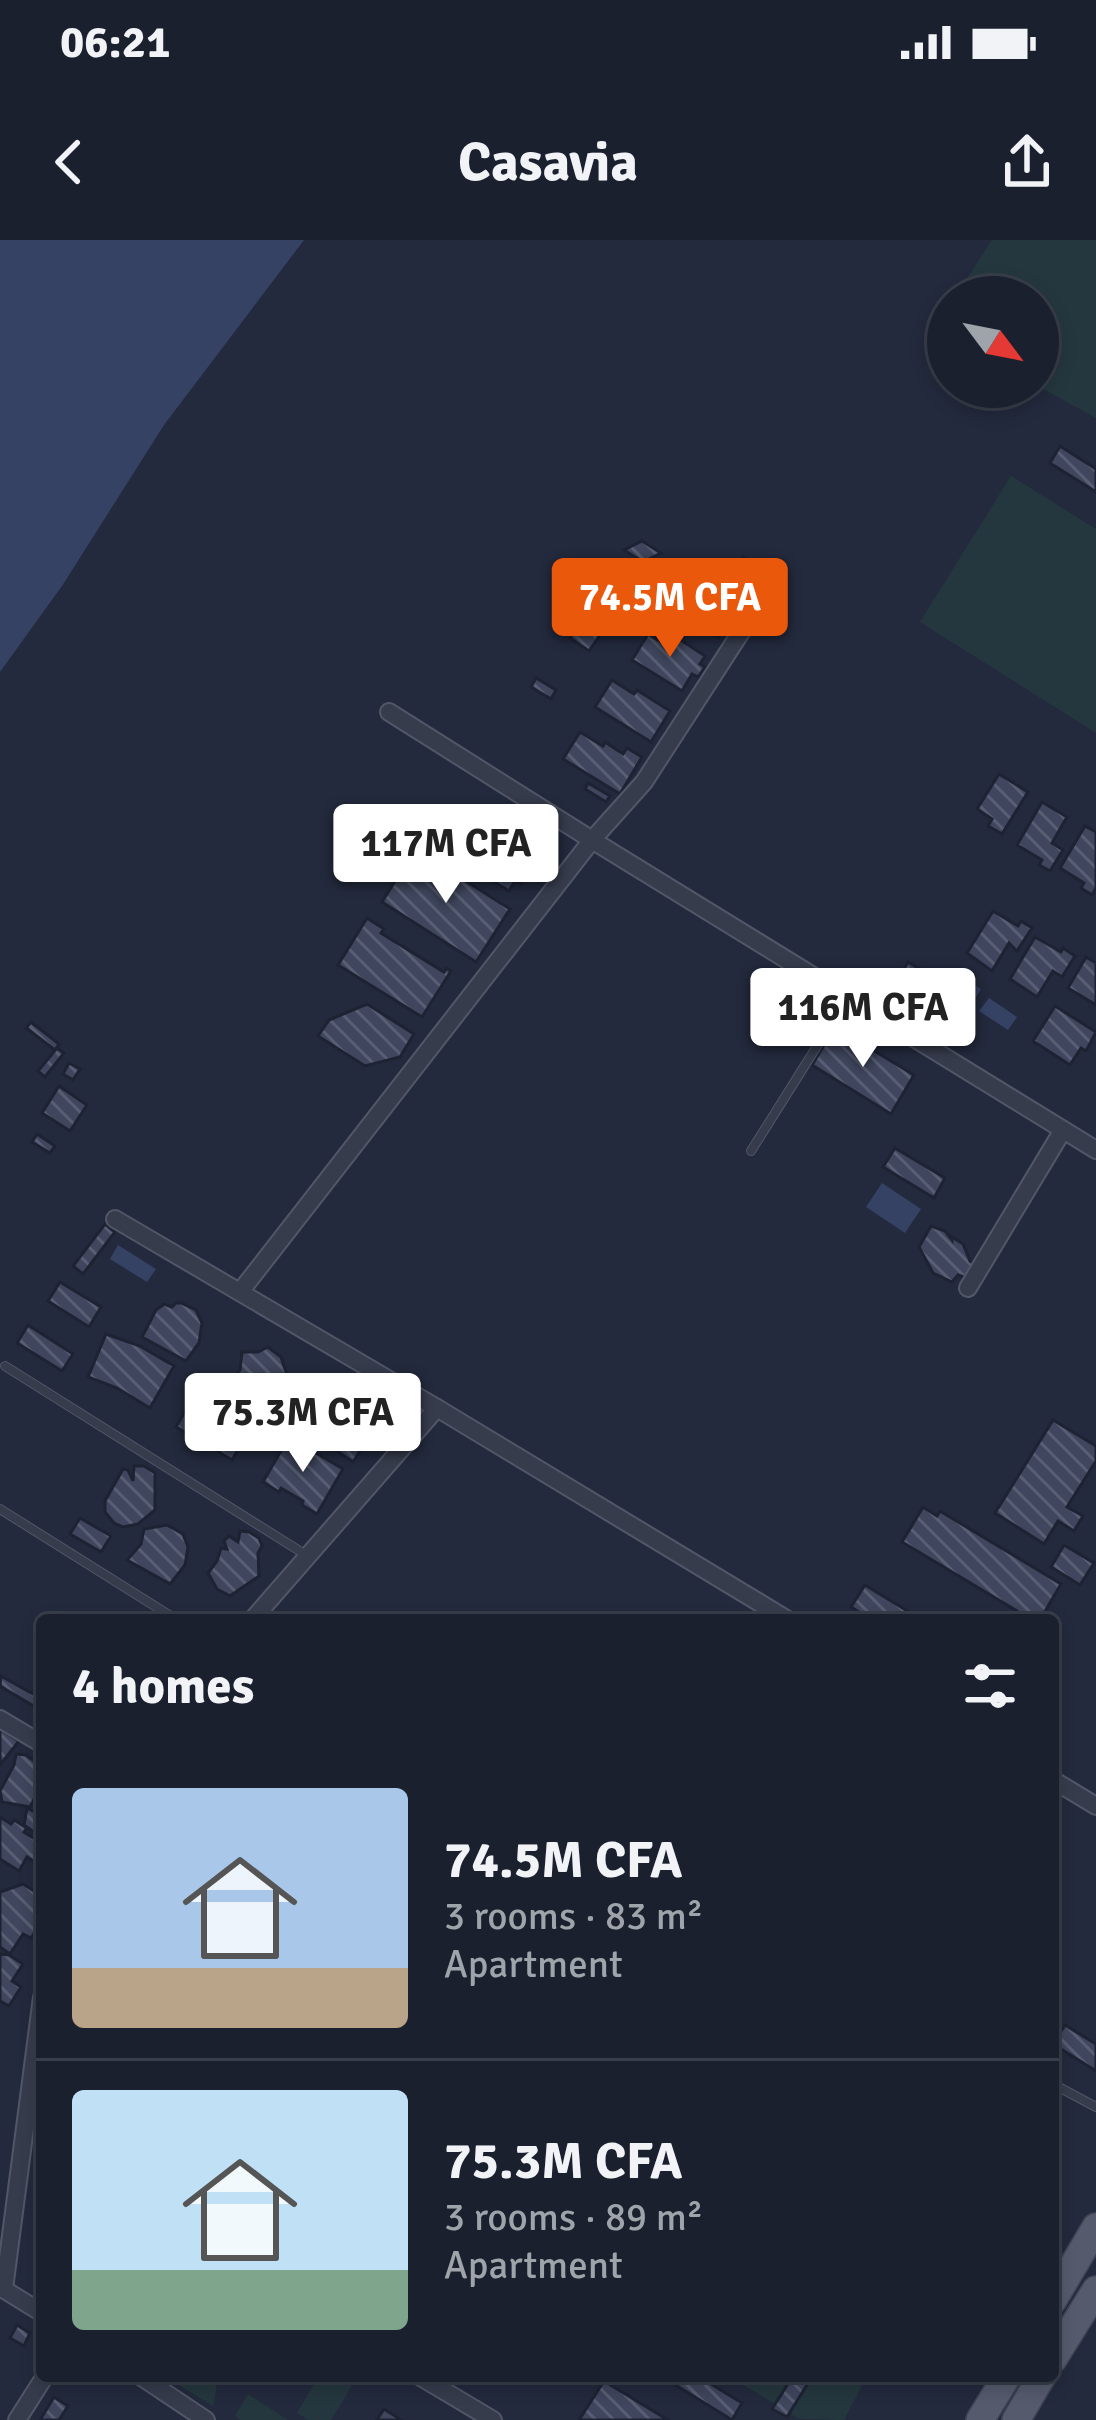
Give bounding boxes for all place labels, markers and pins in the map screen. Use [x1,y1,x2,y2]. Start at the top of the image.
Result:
pin: 74.5M CFA [533,558,807,660]
pin: 117M CFA [322,804,570,906]
pin: 116M CFA [739,968,987,1070]
pin: 75.3M CFA [166,1373,440,1475]

